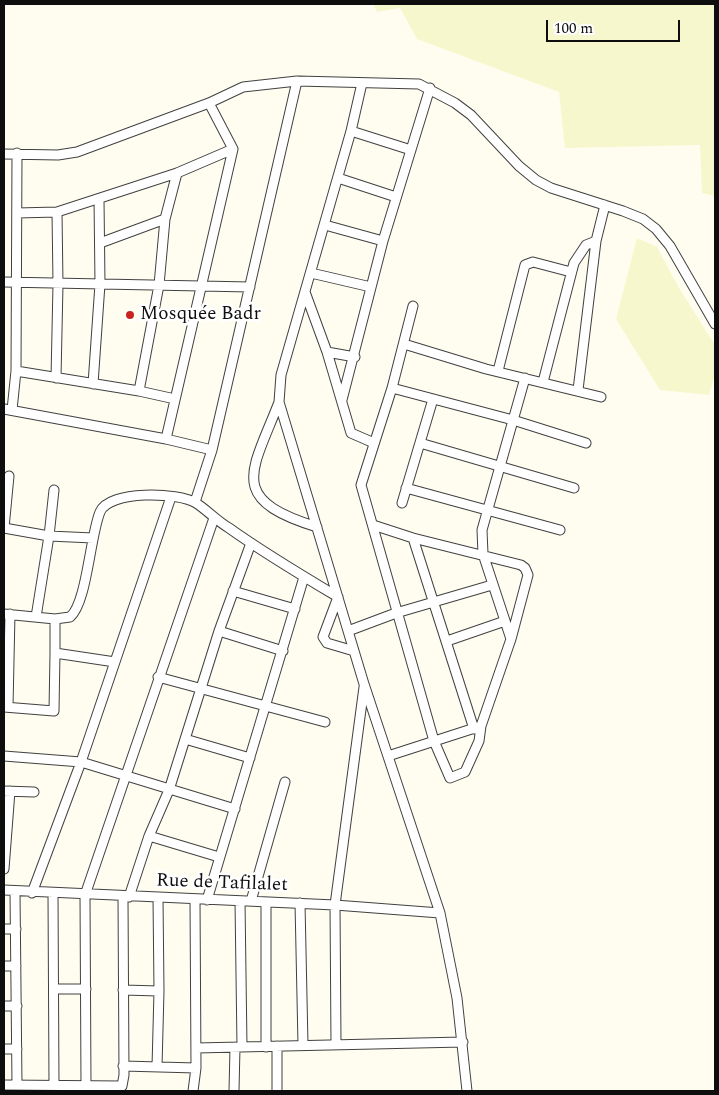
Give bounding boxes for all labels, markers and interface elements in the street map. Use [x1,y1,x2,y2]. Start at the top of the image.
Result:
scale bar [549,10,683,42]
text: 100 m [554,17,593,40]
place label: Mosquée Badr [140,304,261,326]
marker: Mosquée Badr [124,309,136,321]
street label: Rue de Tafilalet [156,870,288,898]

